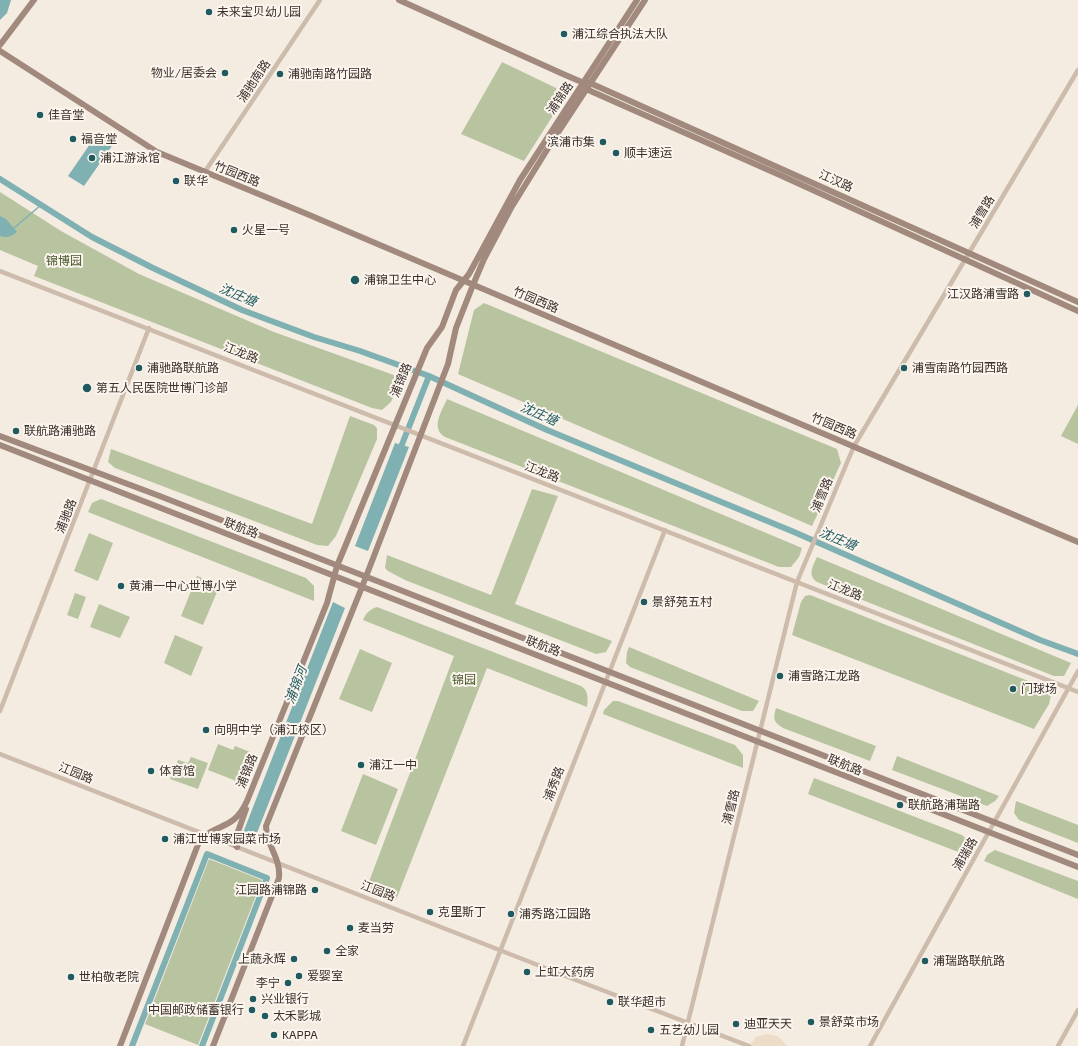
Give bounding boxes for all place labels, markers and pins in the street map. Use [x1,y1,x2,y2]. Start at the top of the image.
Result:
place label: 未来宝贝幼儿园 [217,5,301,19]
marker: 未来宝贝幼儿园 [204,7,214,17]
place label: 浦江综合执法大队 [572,27,668,41]
marker: 浦江综合执法大队 [559,29,569,39]
place label: 物业/居委会 [151,66,217,80]
place label: 浦驰南路竹园路 [288,67,372,81]
marker: 物业/居委会 [220,68,230,78]
marker: 浦驰南路竹园路 [275,69,285,79]
place label: 佳音堂 [48,108,84,122]
marker: 佳音堂 [35,110,45,120]
place label: 福音堂 [81,132,117,146]
marker: 福音堂 [68,134,78,144]
place label: 滨浦市集 [547,135,595,149]
marker: 滨浦市集 [598,137,608,147]
place label: 顺丰速运 [624,146,672,160]
marker: 顺丰速运 [611,148,621,158]
place label: 浦江游泳馆 [100,151,160,165]
marker: 浦江游泳馆 [87,153,97,163]
place label: 联华 [184,174,208,188]
marker: 联华 [171,176,181,186]
place label: 火星一号 [242,223,290,237]
marker: 火星一号 [229,225,239,235]
place label: 浦锦卫生中心 [364,273,436,287]
marker: 浦锦卫生中心 [349,274,361,286]
place label: 江汉路浦雪路 [947,287,1019,301]
marker: 江汉路浦雪路 [1022,289,1032,299]
place label: 浦驰路联航路 [147,361,219,375]
place label: 浦雪南路竹园西路 [912,361,1008,375]
marker: 浦驰路联航路 [134,363,144,373]
marker: 浦雪南路竹园西路 [899,363,909,373]
place label: 第五人民医院世博门诊部 [96,381,228,395]
marker: 第五人民医院世博门诊部 [81,382,93,394]
place label: 联航路浦驰路 [24,424,96,438]
marker: 联航路浦驰路 [11,426,21,436]
place label: 黄浦一中心世博小学 [129,579,237,593]
marker: 黄浦一中心世博小学 [116,581,126,591]
place label: 景舒苑五村 [652,595,712,609]
marker: 景舒苑五村 [639,597,649,607]
place label: 浦雪路江龙路 [788,669,860,683]
marker: 浦雪路江龙路 [775,671,785,681]
place label: 门球场 [1021,682,1057,696]
marker: 门球场 [1008,684,1018,694]
place label: 向明中学（浦江校区） [214,723,334,737]
marker: 向明中学（浦江校区） [201,725,211,735]
place label: 浦江一中 [369,758,417,772]
marker: 浦江一中 [356,760,366,770]
place label: 体育馆 [159,764,195,778]
marker: 体育馆 [146,766,156,776]
place label: 联航路浦瑞路 [908,798,980,812]
marker: 联航路浦瑞路 [895,800,905,810]
place label: 浦江世博家园菜市场 [173,832,281,846]
marker: 浦江世博家园菜市场 [160,834,170,844]
place label: 江园路浦锦路 [235,883,307,897]
marker: 江园路浦锦路 [310,885,320,895]
place label: 克里斯丁 [438,905,486,919]
marker: 克里斯丁 [425,907,435,917]
place label: 浦秀路江园路 [519,907,591,921]
marker: 浦秀路江园路 [506,909,516,919]
place label: 麦当劳 [358,921,394,935]
marker: 麦当劳 [345,923,355,933]
place label: 全家 [335,944,359,958]
marker: 全家 [322,946,332,956]
place label: 上蔬永辉 [238,952,286,966]
marker: 上蔬永辉 [289,954,299,964]
place label: 浦瑞路联航路 [933,954,1005,968]
marker: 浦瑞路联航路 [920,956,930,966]
place label: 上虹大药房 [535,965,595,979]
marker: 上虹大药房 [522,967,532,977]
place label: 爱婴室 [307,969,343,983]
place label: 世柏敬老院 [79,970,139,984]
marker: 爱婴室 [294,971,304,981]
marker: 世柏敬老院 [66,972,76,982]
place label: 李宁 [256,976,280,990]
marker: 李宁 [283,978,293,988]
place label: 兴业银行 [261,992,309,1006]
marker: 兴业银行 [248,994,258,1004]
place label: 联华超市 [618,995,666,1009]
marker: 联华超市 [605,997,615,1007]
place label: 中国邮政储蓄银行 [148,1003,244,1017]
marker: 中国邮政储蓄银行 [247,1005,257,1015]
place label: 太禾影城 [273,1009,321,1023]
marker: 太禾影城 [260,1011,270,1021]
place label: 景舒菜市场 [819,1015,879,1029]
place label: 迪亚天天 [744,1017,792,1031]
marker: 景舒菜市场 [806,1017,816,1027]
marker: 迪亚天天 [731,1019,741,1029]
place label: 五艺幼儿园 [659,1023,719,1037]
marker: 五艺幼儿园 [646,1025,656,1035]
place label: KAPPA [282,1028,318,1042]
marker: KAPPA [269,1030,279,1040]

